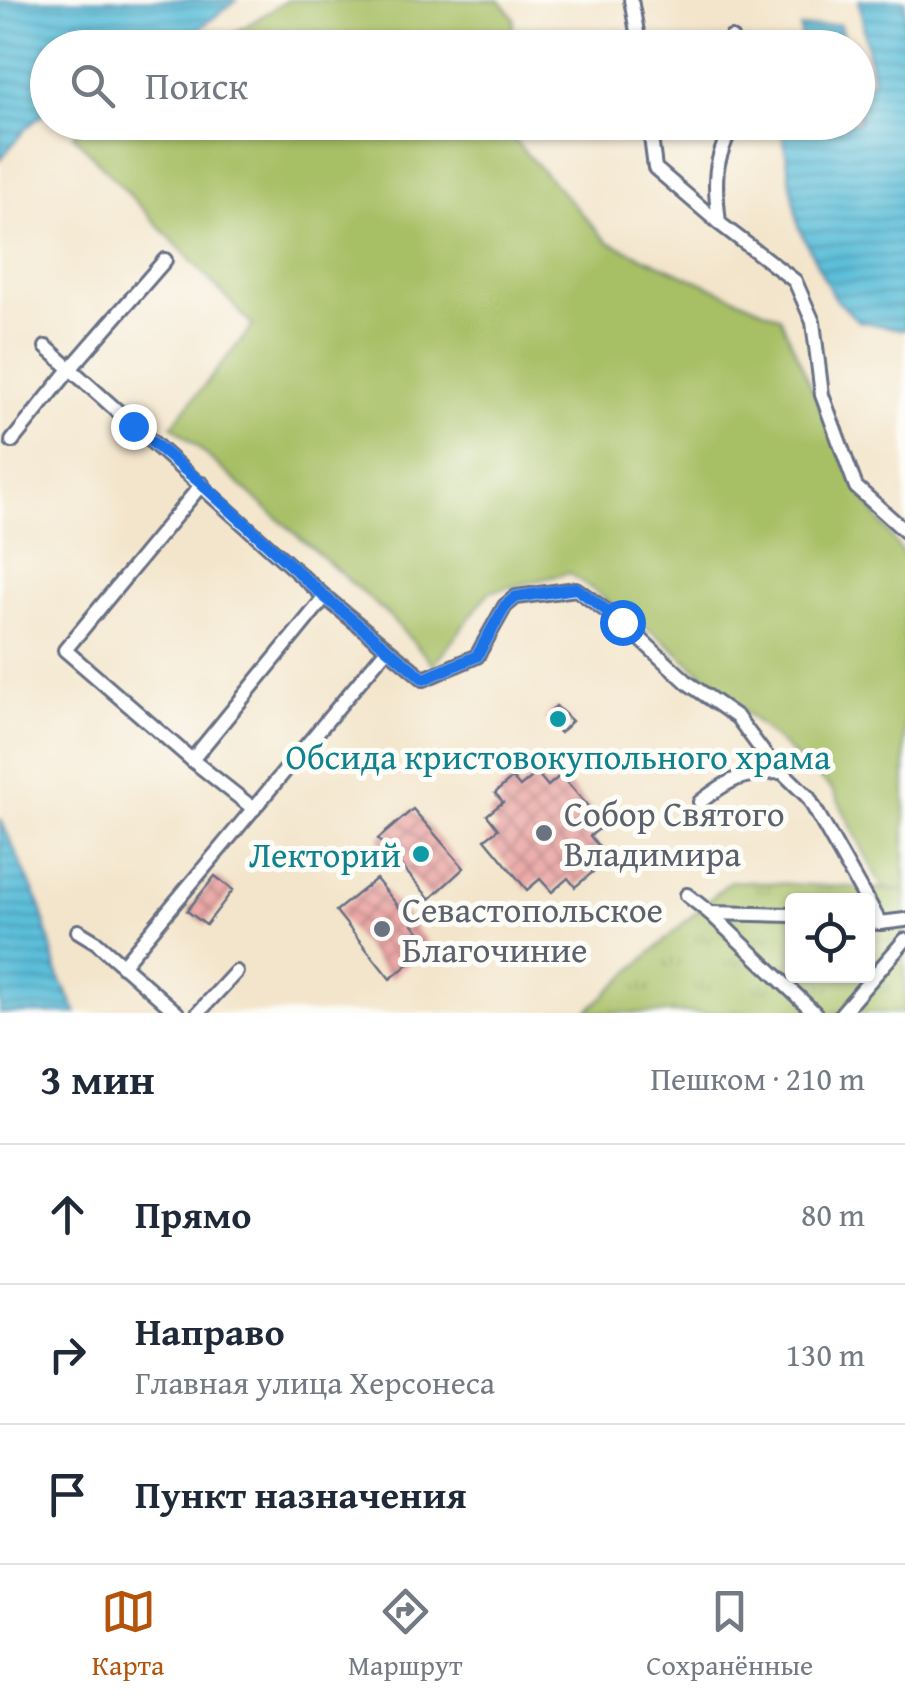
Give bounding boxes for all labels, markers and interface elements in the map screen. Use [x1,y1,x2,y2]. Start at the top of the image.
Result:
search box [30,30,875,140]
text: Поиск [145,57,248,113]
icon: search [65,58,120,113]
route end [111,404,157,450]
route start [600,600,646,646]
marker: Обсида кристовокупольного храма [547,708,569,730]
place label: Обсида кристовокупольного храма [285,731,831,782]
place label: Собор Святого Владимира [564,788,785,879]
marker: Собор Святого Владимира [533,822,555,844]
place label: Лекторий [249,829,401,880]
marker: Лекторий [410,843,432,865]
place label: Севастопольское Благочиние [402,884,663,975]
map controls [785,893,875,983]
button: locate [785,893,875,983]
marker: Севастопольское Благочиние [371,918,393,940]
text: 3 мин [40,1048,155,1109]
text: Пешком · 210 m [650,1055,865,1102]
text: Прямо [135,1186,251,1242]
icon: ahead [40,1187,95,1242]
text: 80 m [801,1191,865,1238]
text: Направо [135,1303,285,1359]
icon: right [40,1327,95,1382]
text: 130 m [786,1331,865,1378]
text: Главная улица Херсонеса [135,1359,495,1406]
text: Пункт назначения [135,1466,467,1522]
icon: arrive [40,1467,95,1522]
tab: Карта [92,1584,164,1685]
tab: Маршрут [348,1584,463,1685]
tab: Сохранённые [646,1584,813,1685]

